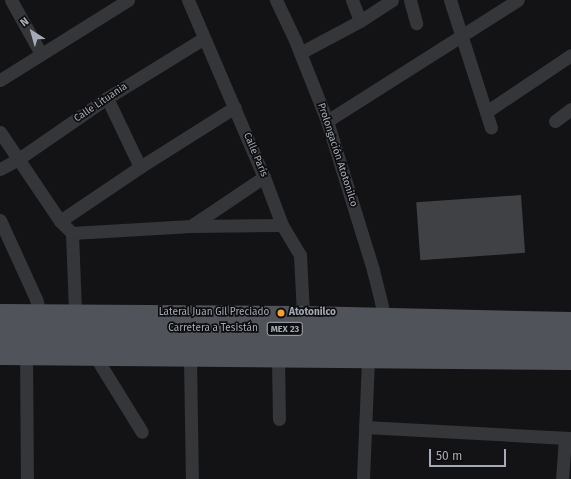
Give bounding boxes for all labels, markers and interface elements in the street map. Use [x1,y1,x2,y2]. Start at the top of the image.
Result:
north arrow [12,12,52,52]
text: N [18,15,31,29]
street label: Calle Lituania [72,81,130,125]
street label: Prolongación Atotonilco [315,102,359,208]
street label: Calle París [240,131,270,179]
street label: Lateral Juan Gil Preciado [159,307,269,319]
place label: Atotonilco [289,307,336,319]
marker: Atotonilco [276,308,286,318]
road number: MEX 23 [266,322,304,336]
street label: Carretera a Tesistán [168,323,258,335]
scale bar [431,441,508,467]
text: 50 m [436,449,462,463]

